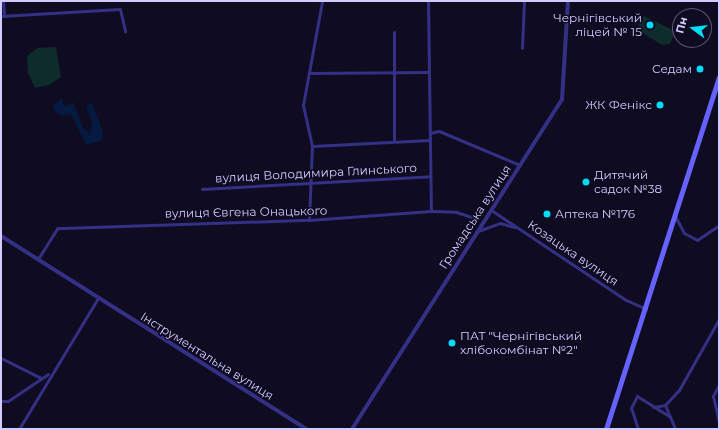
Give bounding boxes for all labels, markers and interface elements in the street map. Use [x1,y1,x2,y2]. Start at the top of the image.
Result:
north arrow [672,8,712,48]
place label: Чернігівський ліцей № 15 [553,11,642,39]
text: Пн [672,15,690,35]
marker: Чернігівський ліцей № 15 [645,20,655,30]
place label: Седам [652,62,692,76]
marker: Седам [695,64,705,74]
place label: ЖК Фенікс [585,98,652,112]
marker: ЖК Фенікс [655,100,665,110]
street label: вулиця Володимира Глинського [215,161,417,185]
street label: Громадська вулиця [436,162,514,272]
place label: Дитячий садок №38 [594,168,662,196]
marker: Дитячий садок №38 [581,177,591,187]
street label: вулиця Євгена Онацького [165,203,327,221]
place label: Аптека №176 [555,207,635,221]
marker: Аптека №176 [542,209,552,219]
street label: Козацька вулиця [525,217,621,289]
street label: Інструментальна вулиця [138,309,276,403]
place label: ПАТ "Чернігівський хлібокомбінат №2" [460,329,582,357]
marker: ПАТ "Чернігівський хлібокомбінат №2" [447,338,457,348]

